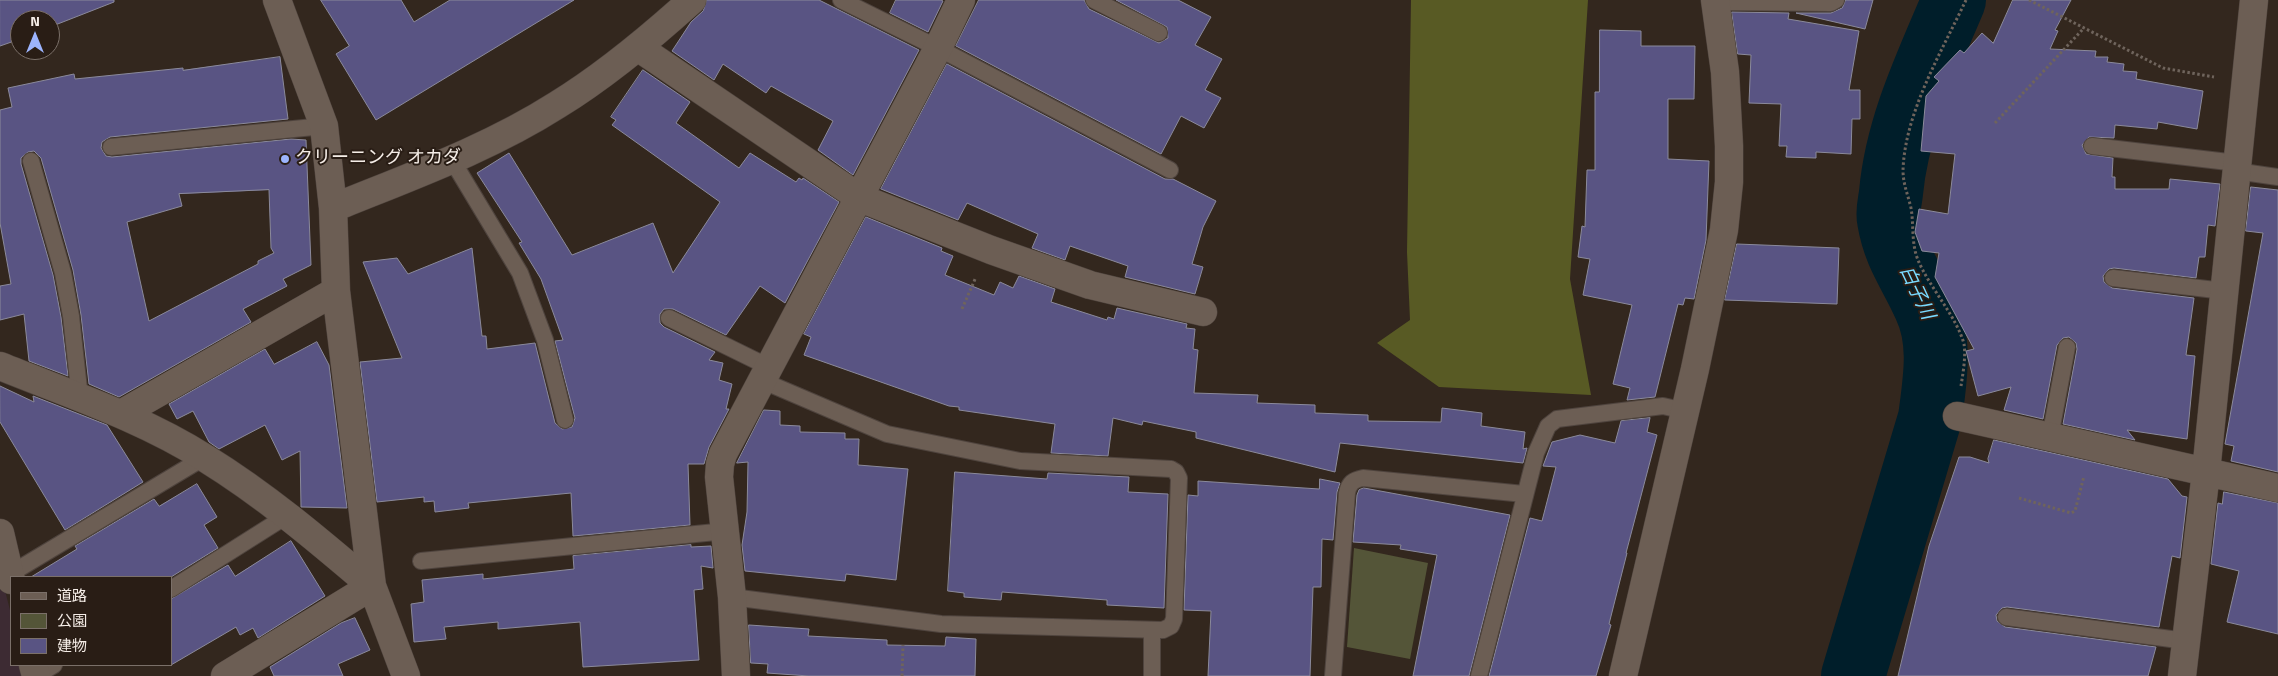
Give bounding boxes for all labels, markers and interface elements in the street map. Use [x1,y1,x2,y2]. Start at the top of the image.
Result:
north arrow [10,10,60,60]
text: N [30,10,40,31]
place label: クリーニング オカダ [295,148,461,170]
marker: クリーニング オカダ [279,153,291,165]
water label: 白子川 [1894,262,1938,324]
legend [10,576,172,666]
text: 道路 [57,584,87,607]
text: 公園 [57,609,87,632]
text: 建物 [57,634,87,657]

